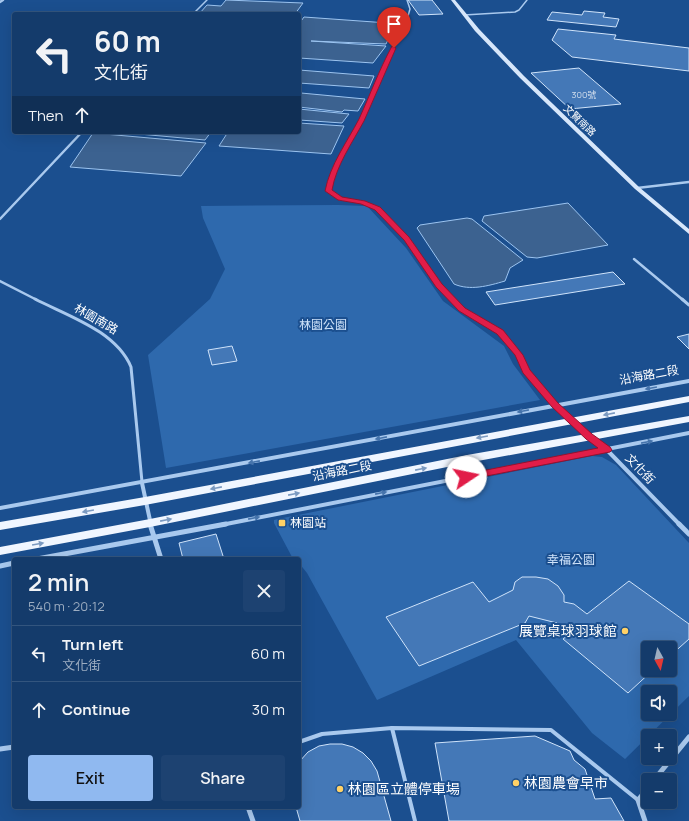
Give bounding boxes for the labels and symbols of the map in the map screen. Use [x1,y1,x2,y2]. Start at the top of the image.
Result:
pin [377,7.0,411,48]
house number: 300號 [572,88,596,101]
street label: 文賢南路 [561,101,599,139]
street label: 林園南路 [71,299,121,338]
park label: 林園公園 [299,316,347,333]
street label: 沿海路二段 [618,361,680,388]
one-way arrow [645,385,657,391]
one-way arrow [517,409,529,415]
one-way arrow [603,411,616,417]
one-way arrow [475,435,488,441]
one-way arrow [375,436,387,442]
one-way arrow [640,438,653,444]
street label: 文化街 [622,450,659,488]
street label: 沿海路二段 [311,456,373,485]
position arrow [445,456,487,498]
one-way arrow [247,459,260,465]
one-way arrow [415,465,427,471]
one-way arrow [210,485,222,491]
one-way arrow [375,490,388,496]
one-way arrow [287,491,300,497]
one-way arrow [82,508,94,514]
place label: 林園站 [290,514,326,531]
one-way arrow [248,515,260,521]
one-way arrow [160,517,172,523]
marker: 林園站 [277,518,287,528]
one-way arrow [32,540,44,546]
park label: 幸福公園 [547,551,595,568]
place label: 展覽桌球羽球館 [519,621,617,640]
marker: 展覽桌球羽球館 [620,626,630,636]
north arrow [641,641,677,677]
place label: 林園農會早市 [524,773,608,792]
marker: 林園農會早市 [511,778,521,788]
place label: 林園區立體停車場 [348,779,460,798]
marker: 林園區立體停車場 [335,784,345,794]

